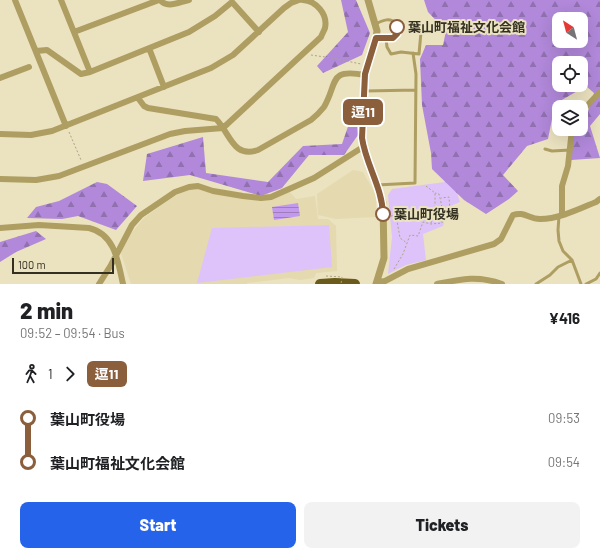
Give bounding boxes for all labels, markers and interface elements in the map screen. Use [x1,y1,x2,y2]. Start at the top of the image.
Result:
north arrow [552,12,588,48]
map controls [552,12,588,136]
marker: 葉山町福祉文化会館 [389,19,405,35]
place label: 葉山町福祉文化会館 [408,19,525,35]
button: locate [552,56,588,92]
line badge: 逗11 [340,99,386,125]
button: layers [552,100,588,136]
text: 逗11 [351,103,375,120]
marker: 葉山町役場 [375,206,391,222]
place label: 葉山町役場 [394,206,459,222]
scale bar [12,256,114,275]
text: 100 m [18,258,46,271]
text: 2 min [20,297,73,323]
text: ¥416 [549,309,580,327]
text: 09:52 – 09:54 · Bus [20,325,125,341]
icon: walk [20,363,42,385]
icon: forward [59,363,81,385]
text: 逗11 [95,365,119,382]
text: 1 [48,366,53,382]
text: 葉山町役場 [50,410,125,428]
text: 09:53 [548,410,580,426]
text: 葉山町福祉文化会館 [50,454,185,472]
text: 09:54 [548,454,580,470]
button: Start [20,502,296,548]
button: Tickets [304,502,580,548]

